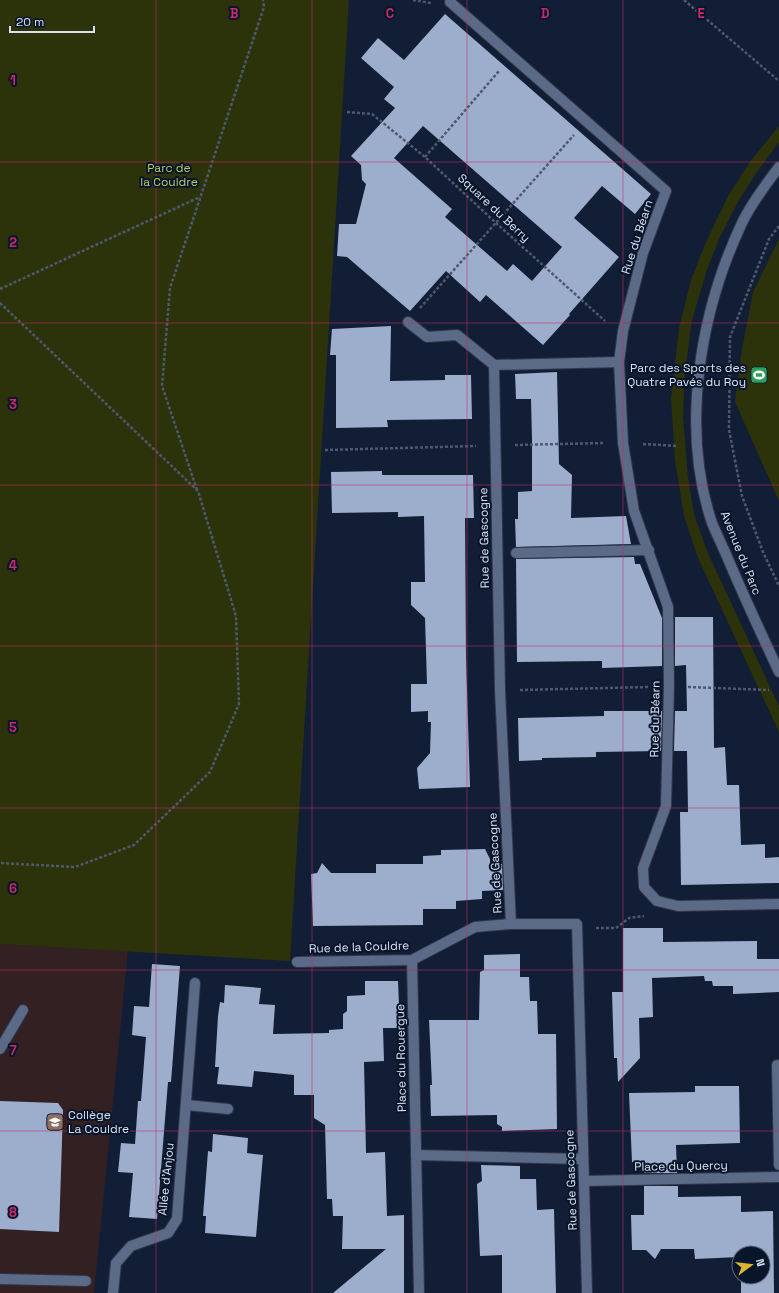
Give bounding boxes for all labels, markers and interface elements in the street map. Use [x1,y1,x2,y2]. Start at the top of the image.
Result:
text: B [230,5,239,22]
text: C [386,5,394,22]
text: D [541,5,550,22]
text: E [697,5,705,22]
scale bar [10,8,94,34]
text: 20 m [16,14,44,30]
text: 1 [10,72,16,89]
park label: Parc de la Couldre [140,160,198,190]
street label: Square du Berry [454,170,534,246]
street label: Rue du Béarn [617,198,657,276]
text: 2 [9,234,17,251]
place label: Parc des Sports des Quatre Pavés du Roy [627,360,746,390]
sports icon: Parc des Sports des Quatre Pavés du Roy [749,365,769,385]
text: 3 [9,396,17,413]
street label: Rue de Gascogne [475,487,493,589]
street label: Avenue du Parc [717,509,765,597]
text: 4 [9,557,17,574]
street label: Rue du Béarn [646,680,664,758]
text: 5 [9,719,17,736]
street label: Rue de Gascogne [484,812,506,914]
text: 6 [9,880,17,897]
street label: Rue de la Couldre [309,937,409,957]
street label: Place du Rouergue [392,1004,410,1112]
text: 7 [9,1042,17,1059]
place label: Collège La Couldre [68,1107,129,1137]
school or university icon: Collège La Couldre [45,1112,65,1132]
street label: Rue de Gascogne [561,1129,581,1231]
street label: Allée d'Anjou [154,1142,178,1216]
street label: Place du Quercy [634,1157,728,1175]
text: 8 [9,1204,17,1221]
north arrow [731,1245,771,1285]
text: N [753,1257,768,1268]

